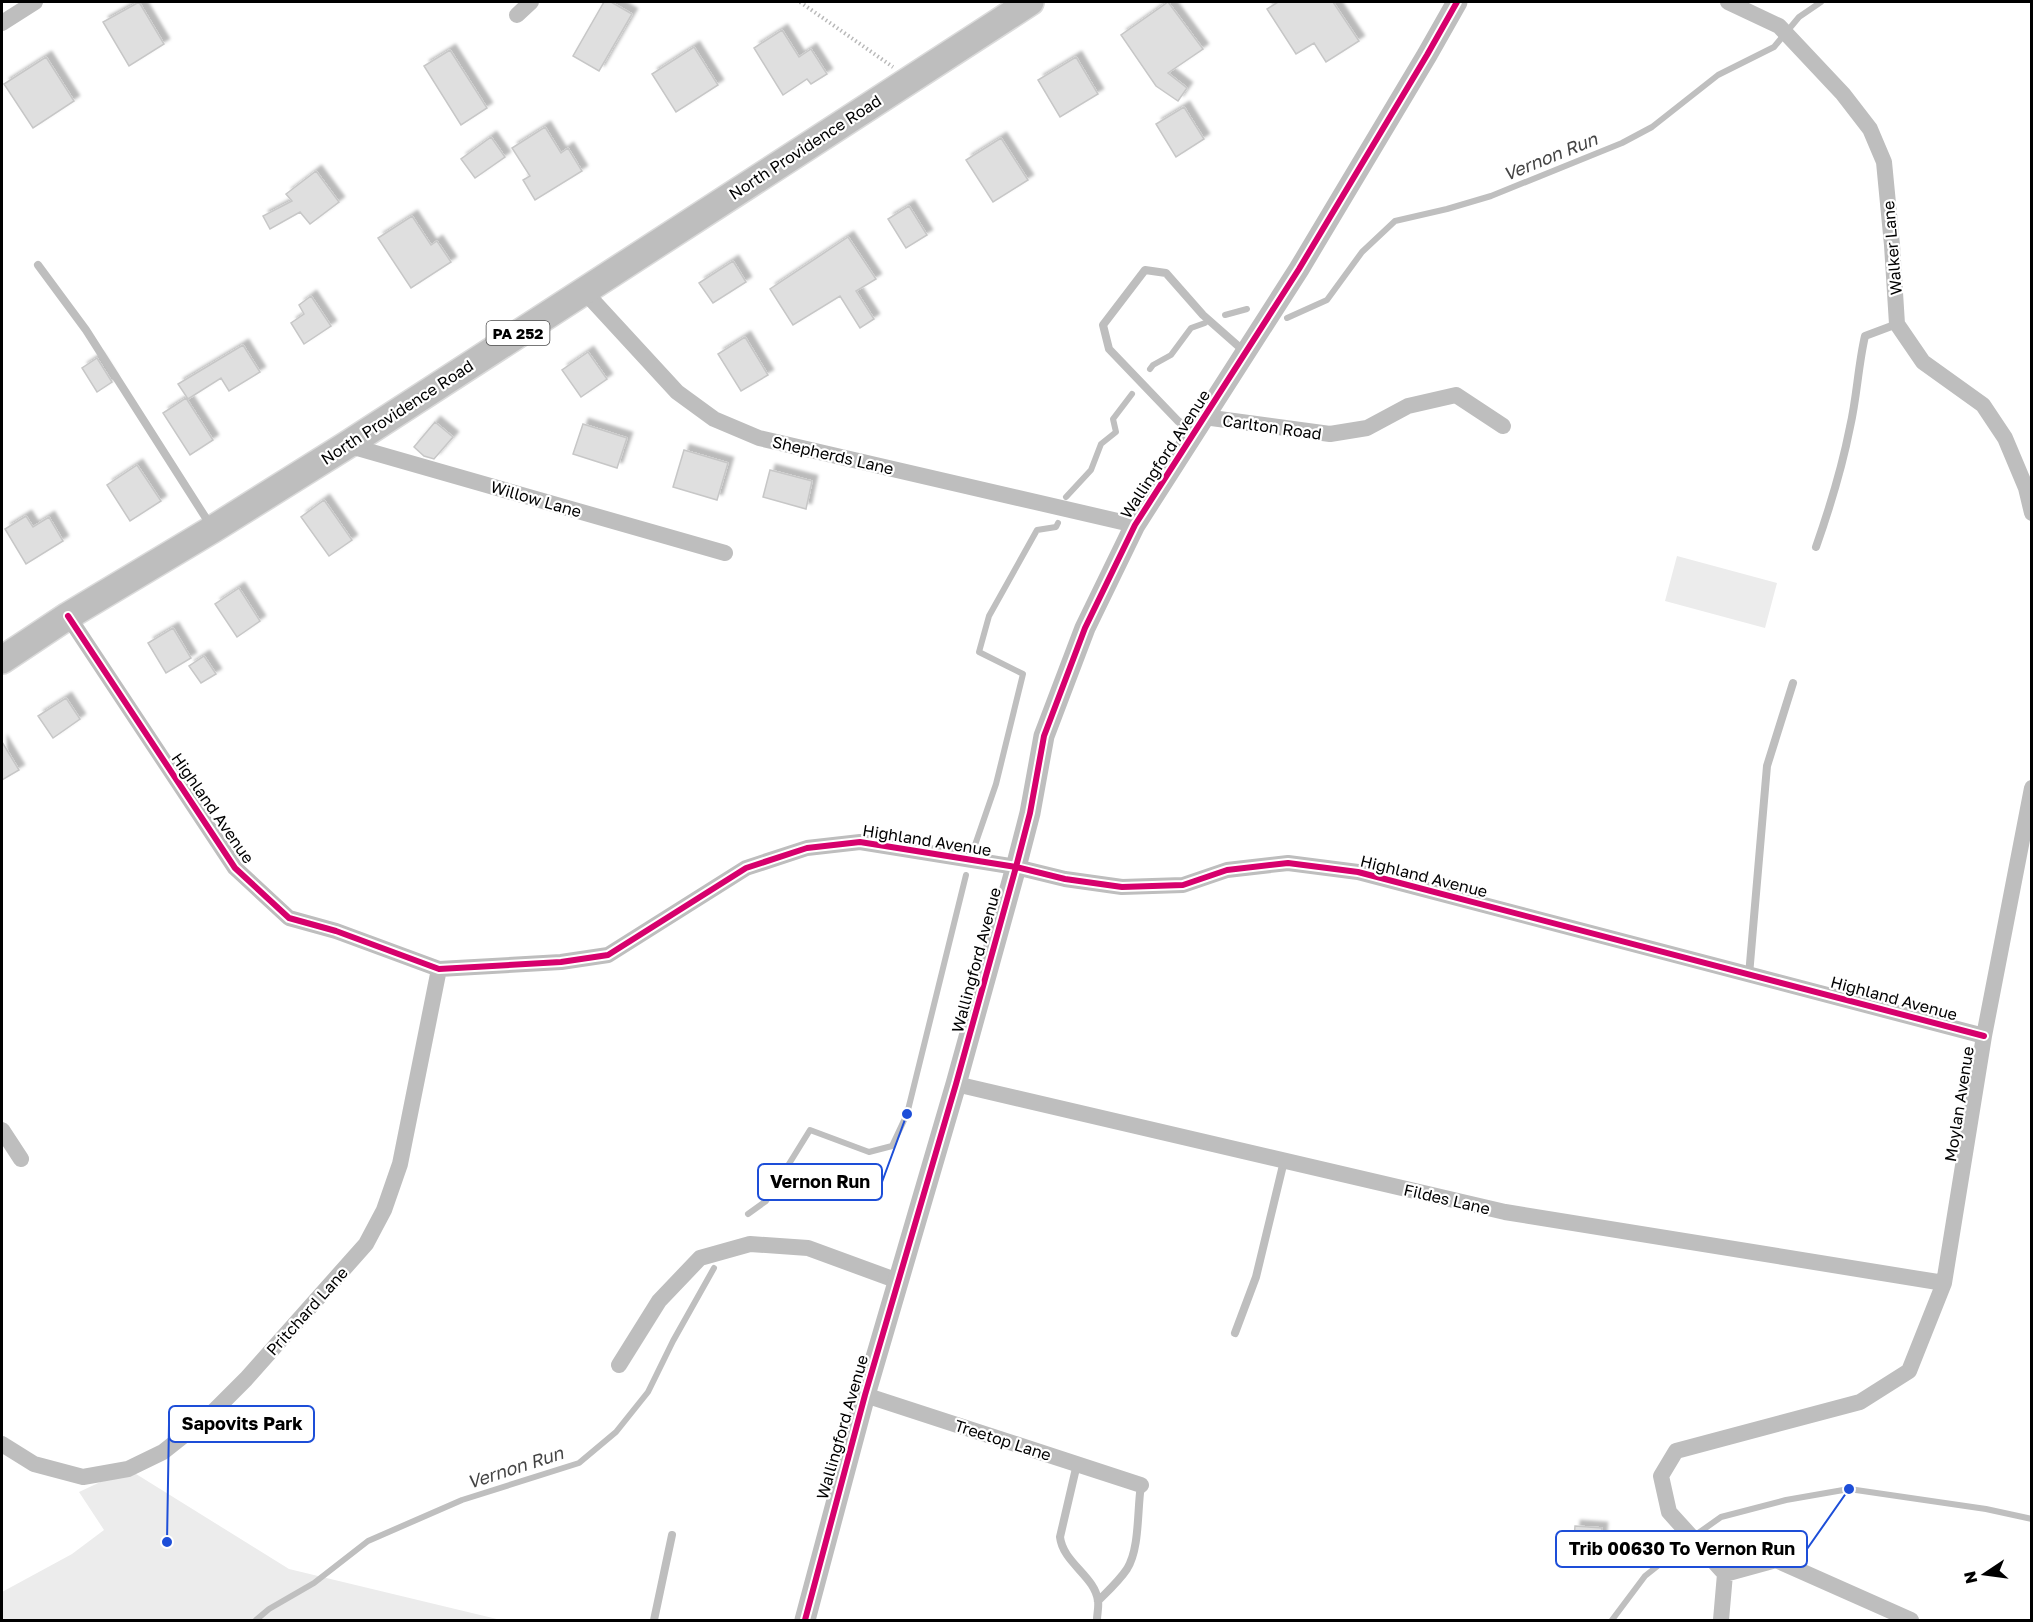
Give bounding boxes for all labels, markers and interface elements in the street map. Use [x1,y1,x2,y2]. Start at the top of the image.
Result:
street label: North Providence Road [725,90,885,204]
water label: Vernon Run [1500,127,1601,185]
street label: Walker Lane [1878,200,1906,296]
road number: PA 252 [486,321,550,345]
street label: North Providence Road [317,355,477,469]
street label: Wallingford Avenue [1116,386,1214,522]
street label: Carlton Road [1221,410,1323,444]
street label: Shepherds Lane [770,431,896,479]
street label: Willow Lane [488,476,584,522]
street label: Highland Avenue [167,749,259,867]
street label: Highland Avenue [861,820,993,860]
street label: Highland Avenue [1358,851,1490,901]
street label: Wallingford Avenue [947,885,1005,1035]
street label: Highland Avenue [1828,971,1960,1025]
street label: Moylan Avenue [1940,1045,1978,1163]
callout: Vernon Run [758,1164,882,1200]
text: Vernon Run [770,1170,870,1192]
street label: Fildes Lane [1402,1179,1492,1219]
street label: Pritchard Lane [262,1263,352,1359]
street label: Wallingford Avenue [812,1352,872,1502]
callout: Sapovits Park [169,1406,314,1442]
text: Sapovits Park [181,1412,303,1434]
street label: Treetop Lane [952,1415,1054,1465]
water label: Vernon Run [464,1441,567,1493]
callout: Trib 00630 To Vernon Run [1556,1531,1807,1567]
text: Trib 00630 To Vernon Run [1569,1537,1795,1559]
north arrow [1955,1544,2015,1604]
text: N [1959,1569,1981,1586]

